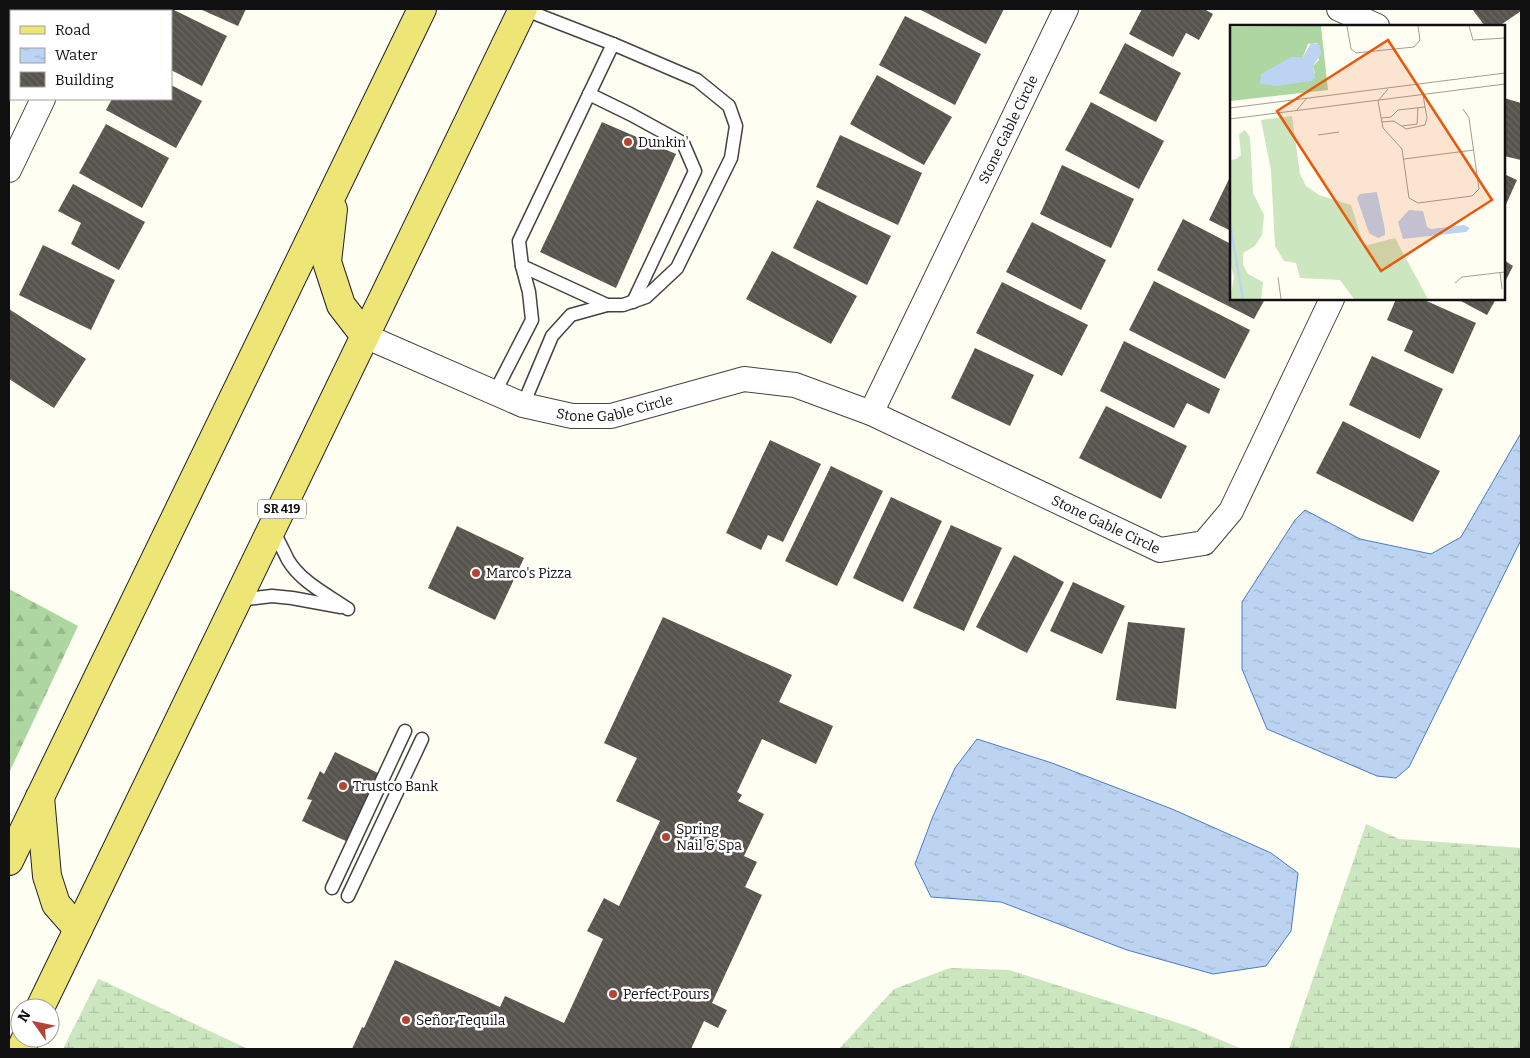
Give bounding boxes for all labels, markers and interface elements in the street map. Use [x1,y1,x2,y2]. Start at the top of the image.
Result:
legend [10,10,172,100]
text: Road [55,21,90,39]
inset map [1230,25,1505,300]
text: Water [55,46,98,64]
text: Building [55,71,114,89]
street label: Stone Gable Circle [975,72,1041,186]
place label: Dunkin' [638,134,689,151]
marker: Dunkin' [622,136,634,148]
street label: Stone Gable Circle [555,391,674,425]
street label: Stone Gable Circle [1049,491,1163,557]
road number: SR 419 [258,499,306,518]
place label: Marco's Pizza [486,565,572,582]
marker: Marco's Pizza [470,567,482,579]
place label: Trustco Bank [353,778,438,795]
marker: Trustco Bank [337,780,349,792]
place label: Spring Nail & Spa [676,821,742,854]
marker: Spring Nail & Spa [660,831,672,843]
place label: Perfect Pours [623,986,710,1003]
marker: Perfect Pours [607,988,619,1000]
north arrow [10,998,60,1048]
text: N [14,1007,35,1025]
place label: Señor Tequila [416,1012,506,1029]
marker: Señor Tequila [400,1014,412,1026]

